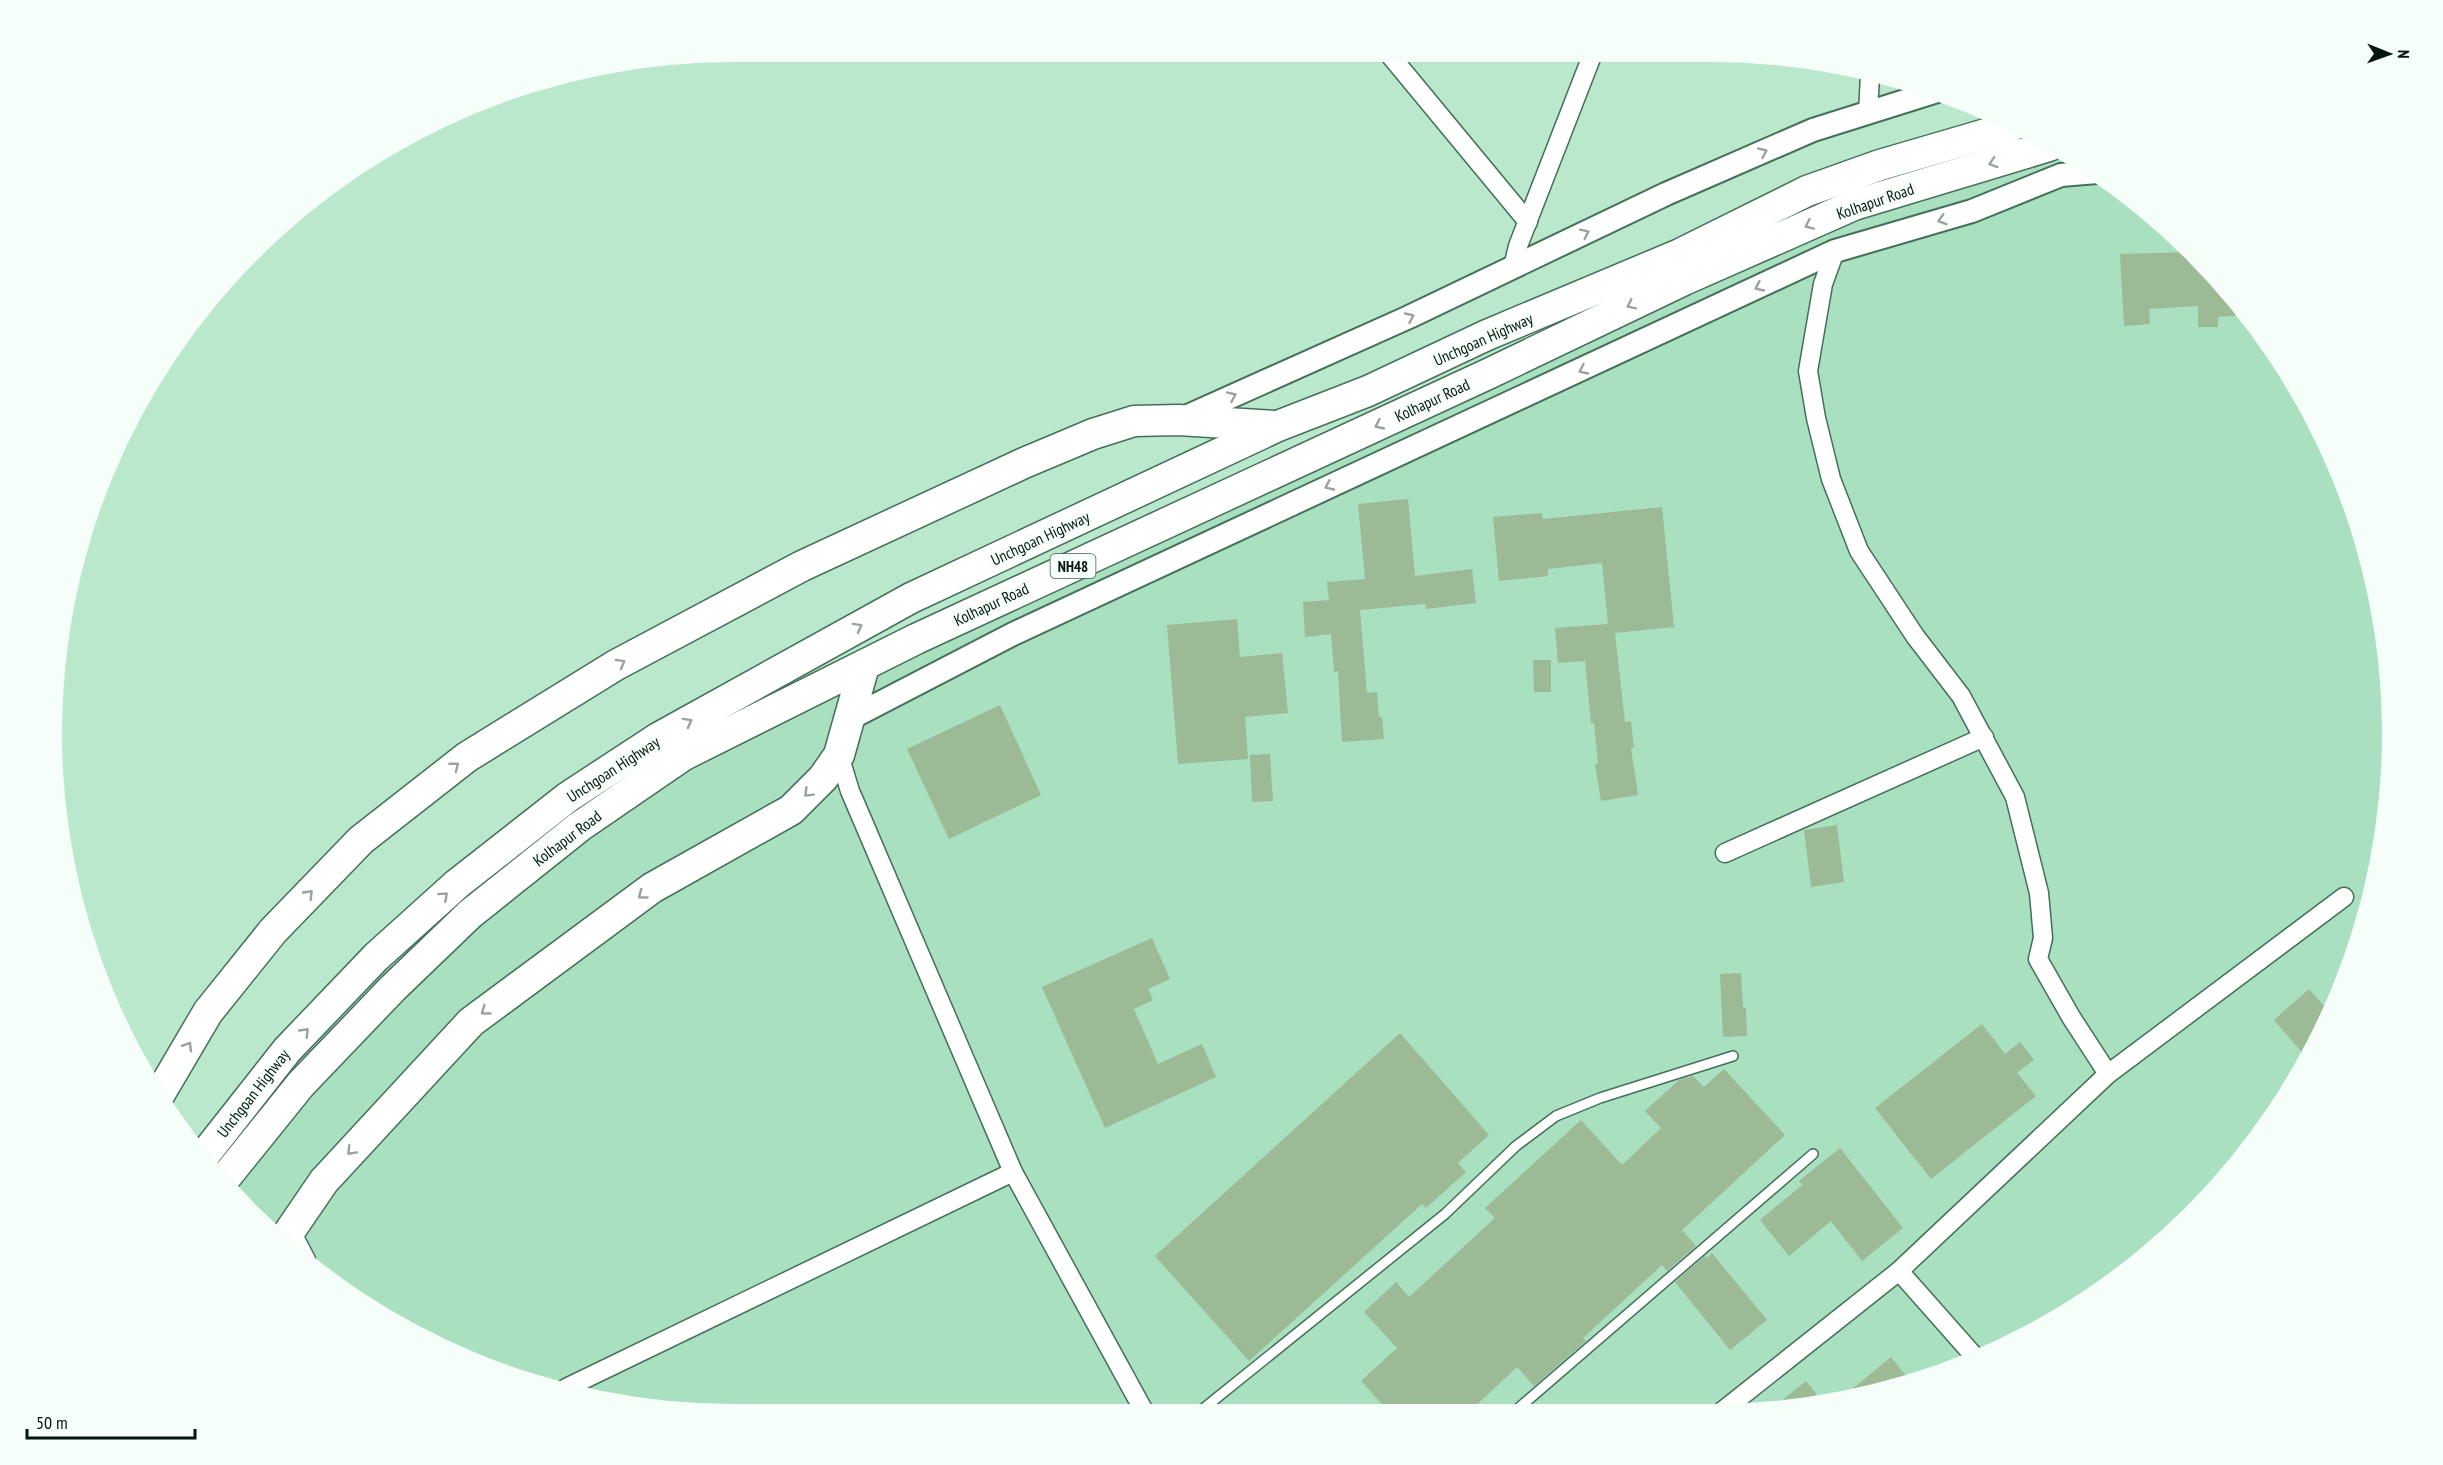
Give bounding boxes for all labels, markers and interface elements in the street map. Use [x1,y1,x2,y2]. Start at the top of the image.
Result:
north arrow [2359,24,2419,84]
text: N [2394,50,2414,59]
one-way arrow [1757,147,1768,159]
one-way arrow [1988,156,1999,168]
street label: Kolhapur Road [1834,178,1916,224]
one-way arrow [1937,213,1948,225]
one-way arrow [1804,218,1815,230]
one-way arrow [1579,228,1590,240]
one-way arrow [1755,279,1766,291]
one-way arrow [1626,298,1637,310]
street label: Unchgoan Highway [1430,308,1536,370]
one-way arrow [1403,312,1414,324]
one-way arrow [1578,362,1589,374]
street label: Kolhapur Road [1391,374,1473,426]
one-way arrow [1225,392,1236,404]
one-way arrow [1374,417,1385,429]
one-way arrow [1325,479,1336,491]
street label: Unchgoan Highway [987,506,1093,570]
road number: NH48 [1050,554,1096,578]
street label: Kolhapur Road [950,578,1032,630]
one-way arrow [852,623,863,634]
one-way arrow [614,659,625,670]
one-way arrow [682,718,692,729]
street label: Unchgoan Highway [563,732,663,806]
one-way arrow [448,763,459,774]
one-way arrow [804,786,814,797]
street label: Kolhapur Road [529,806,605,870]
one-way arrow [638,888,649,899]
one-way arrow [301,891,312,902]
one-way arrow [437,892,448,903]
one-way arrow [481,1004,492,1015]
one-way arrow [297,1028,308,1039]
one-way arrow [181,1042,192,1053]
street label: Unchgoan Highway [212,1045,294,1141]
one-way arrow [347,1144,358,1155]
scale bar [27,1402,195,1440]
text: 50 m [36,1411,68,1434]

